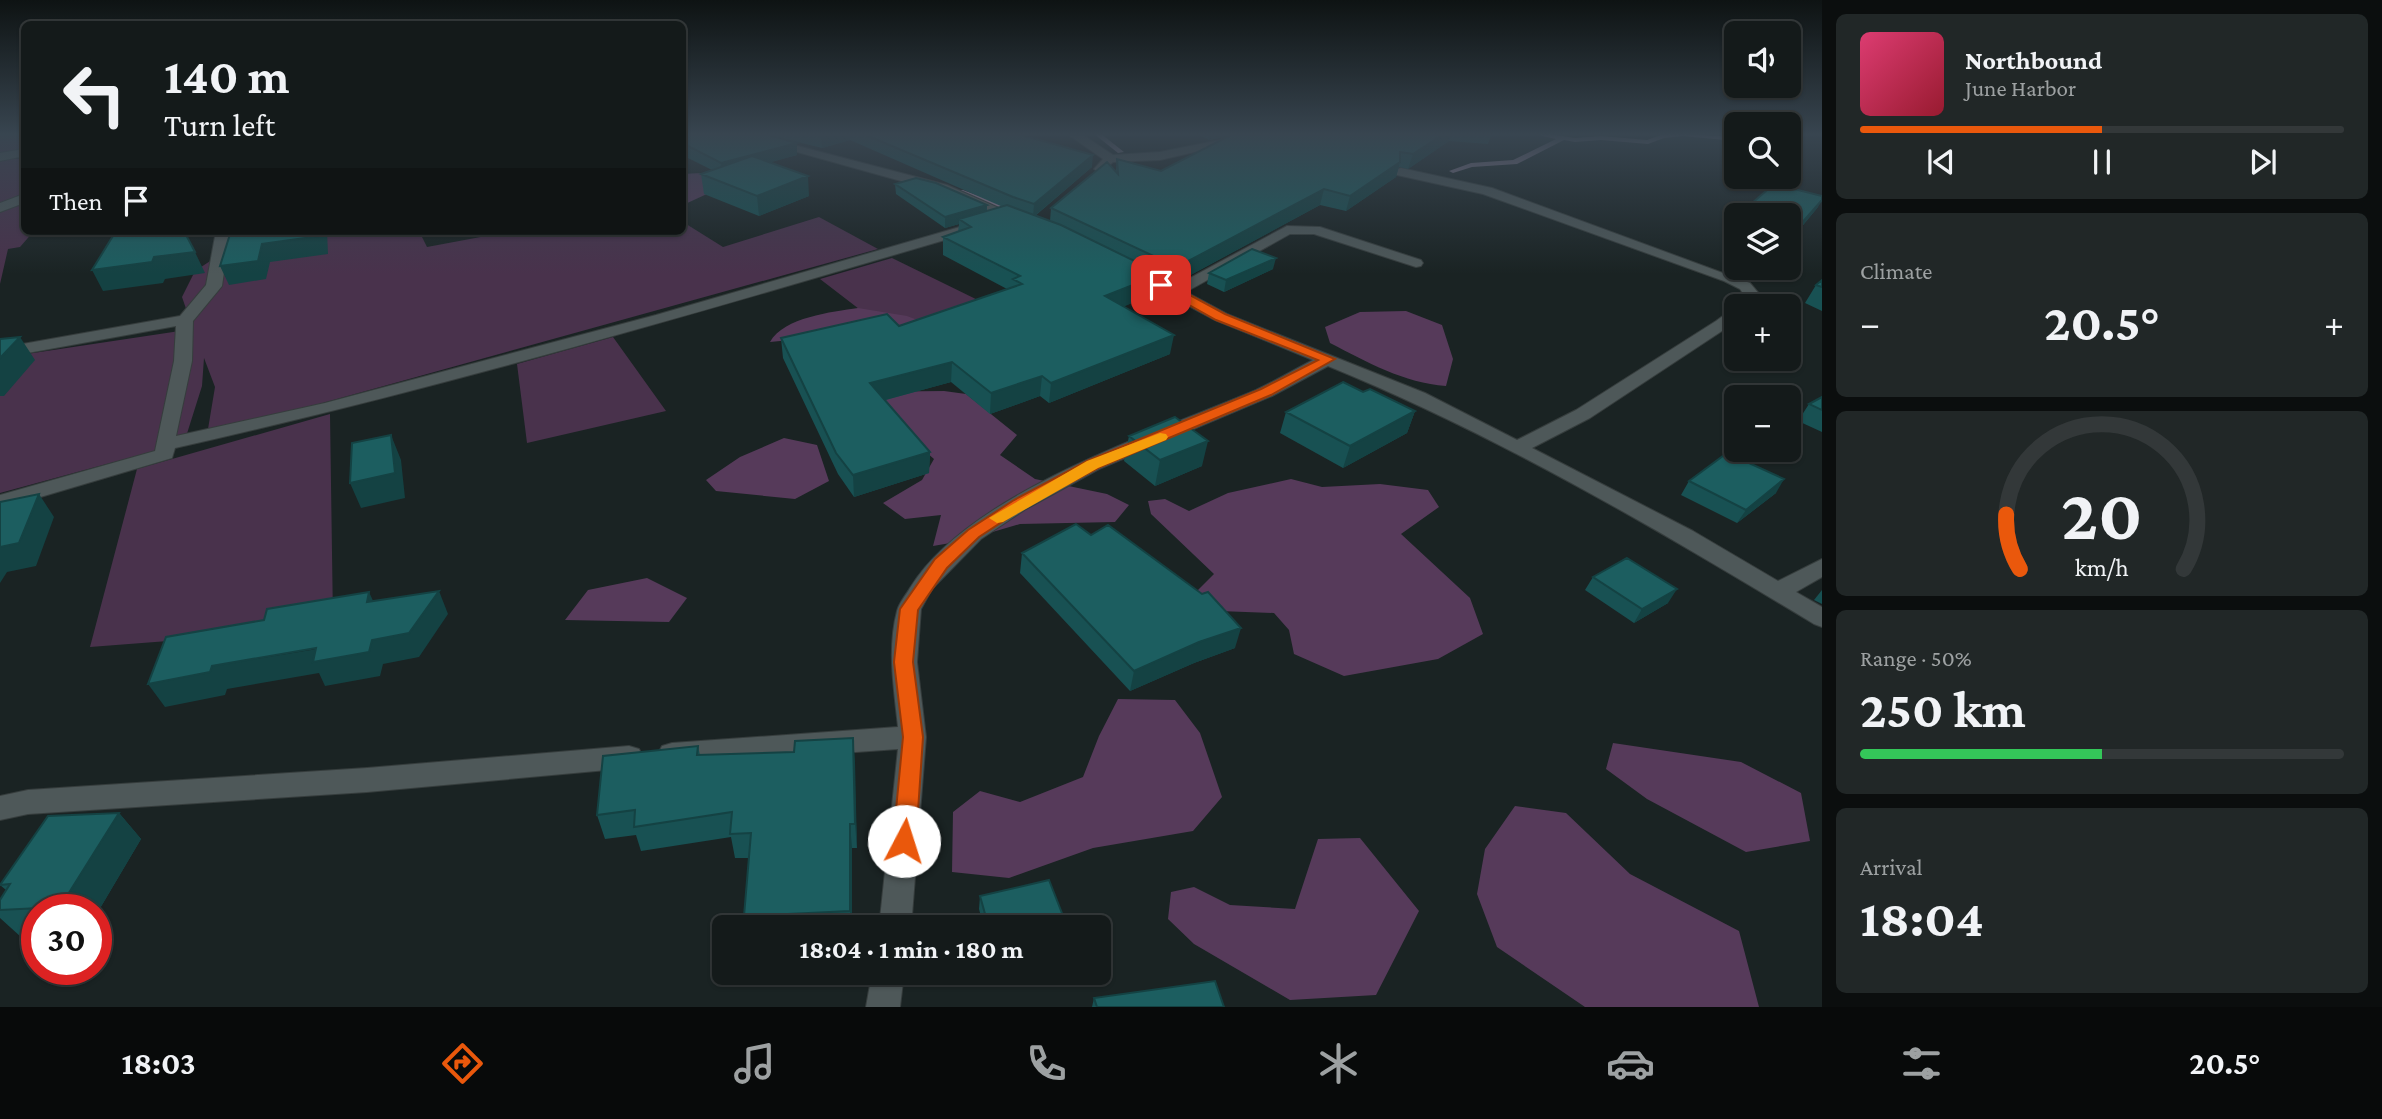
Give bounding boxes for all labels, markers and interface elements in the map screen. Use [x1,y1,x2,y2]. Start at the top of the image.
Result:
map controls [1724,21,1801,462]
button: sound [1724,21,1801,98]
text: Northbound [1965,46,2102,75]
icon: left [49,49,140,140]
text: 140 m [164,49,289,104]
text: June Harbor [1965,75,2076,101]
text: Turn left [164,107,275,143]
button: search [1724,112,1801,189]
icon: previous [1922,143,1960,181]
icon: pause [2083,143,2121,181]
icon: next [2244,143,2282,181]
icon: arrive [117,182,155,220]
text: Then [49,187,103,216]
button: layers [1724,203,1801,280]
pin [1131,255,1191,315]
text: Climate [1860,258,1932,284]
icon: arrive [1142,266,1180,304]
text: 20.5° [2044,293,2160,351]
button: + [1724,294,1801,371]
text: − [1860,302,1880,344]
text: + [2324,302,2344,344]
button: − [1724,385,1801,462]
text: 20 [2061,475,2143,556]
text: km/h [2075,554,2129,581]
text: Range · 50% [1860,645,1972,671]
text: 250 km [1860,680,2026,738]
position arrow [867,804,941,878]
text: Arrival [1860,854,1923,880]
text: 18:04 [1860,889,1984,947]
speed limit sign: 30 [21,894,112,985]
text: 18:04 · 1 min · 180 m [800,935,1023,964]
icon: directions [438,1039,487,1088]
icon: music [730,1039,779,1088]
icon: phone [1022,1039,1071,1088]
icon: climate [1314,1039,1363,1088]
icon: car [1606,1039,1655,1088]
icon: filters [1897,1039,1946,1088]
text: 18:03 [121,1045,196,1081]
text: 20.5° [2189,1045,2261,1081]

